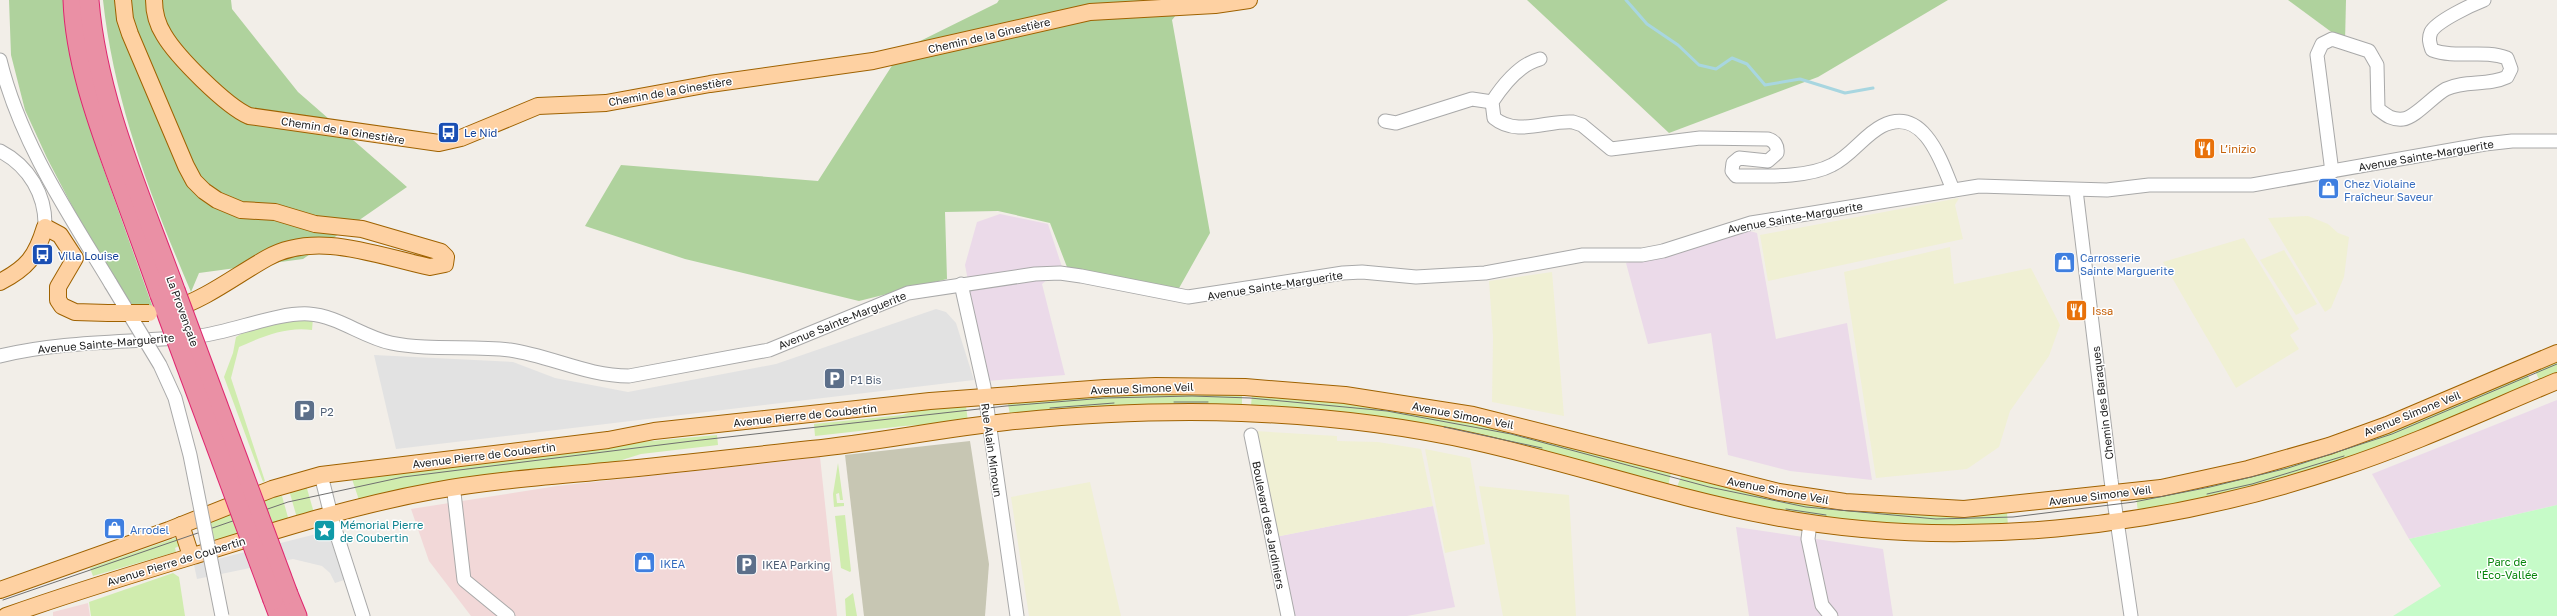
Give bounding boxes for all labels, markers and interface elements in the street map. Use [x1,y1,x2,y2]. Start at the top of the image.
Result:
street label: Chemin de la Ginestière [927,15,1051,55]
street label: Chemin de la Ginestière [607,74,733,108]
street label: Chemin de la Ginestière [280,114,406,146]
bus stop icon: Le Nid [436,119,462,145]
place label: Le Nid [464,126,497,139]
restaurant icon: L’inizio [2192,135,2218,161]
street label: Avenue Sainte-Marguerite [2357,137,2495,173]
place label: L’inizio [2220,142,2256,155]
shop icon: Chez Violaine Fraîcheur Saveur [2315,176,2341,202]
place label: Chez Violaine Fraîcheur Saveur [2344,177,2434,203]
street label: Avenue Sainte-Marguerite [1726,199,1864,235]
bus stop icon: Villa Louise [30,242,56,268]
place label: Villa Louise [58,249,119,262]
shop icon: Carrosserie Sainte Marguerite [2051,250,2077,276]
place label: Carrosserie Sainte Marguerite [2080,251,2174,277]
street label: Avenue Sainte-Marguerite [1206,268,1344,302]
street label: La Provençale [164,274,202,348]
street label: Avenue Sainte-Marguerite [776,288,908,352]
restaurant icon: Issa [2064,297,2090,323]
place label: Issa [2092,304,2113,317]
street label: Avenue Sainte-Marguerite [37,331,175,355]
street label: Chemin des Baraques [2089,345,2115,460]
parking icon: P1 Bis [822,366,848,392]
place label: P1 Bis [850,373,882,386]
street label: Avenue Simone Veil [1090,380,1194,396]
street label: Avenue Simone Veil [2362,387,2463,438]
parking icon: P2 [291,398,317,424]
street label: Avenue Simone Veil [1411,399,1515,431]
street label: Avenue Pierre de Coubertin [733,401,877,429]
street label: Rue Alain Mimoun [979,402,1005,498]
place label: P2 [320,405,334,418]
street label: Avenue Pierre de Coubertin [412,440,556,470]
street label: Boulevard des Jardiniers [1250,460,1288,590]
street label: Avenue Simone Veil [1726,474,1830,506]
street label: Avenue Simone Veil [2048,482,2153,508]
shop icon: Arrodel [101,516,127,542]
place icon: Mémorial Pierre de Coubertin [311,517,337,543]
place label: Mémorial Pierre de Coubertin [340,518,423,544]
place label: Arrodel [130,523,170,536]
street label: Avenue Pierre de Coubertin [105,534,247,588]
shop icon: IKEA [632,550,658,576]
parking icon: IKEA Parking [734,551,760,577]
park label: Parc de l'Éco-Vallée [2476,555,2538,581]
place label: IKEA [660,557,686,570]
place label: IKEA Parking [762,558,830,571]

